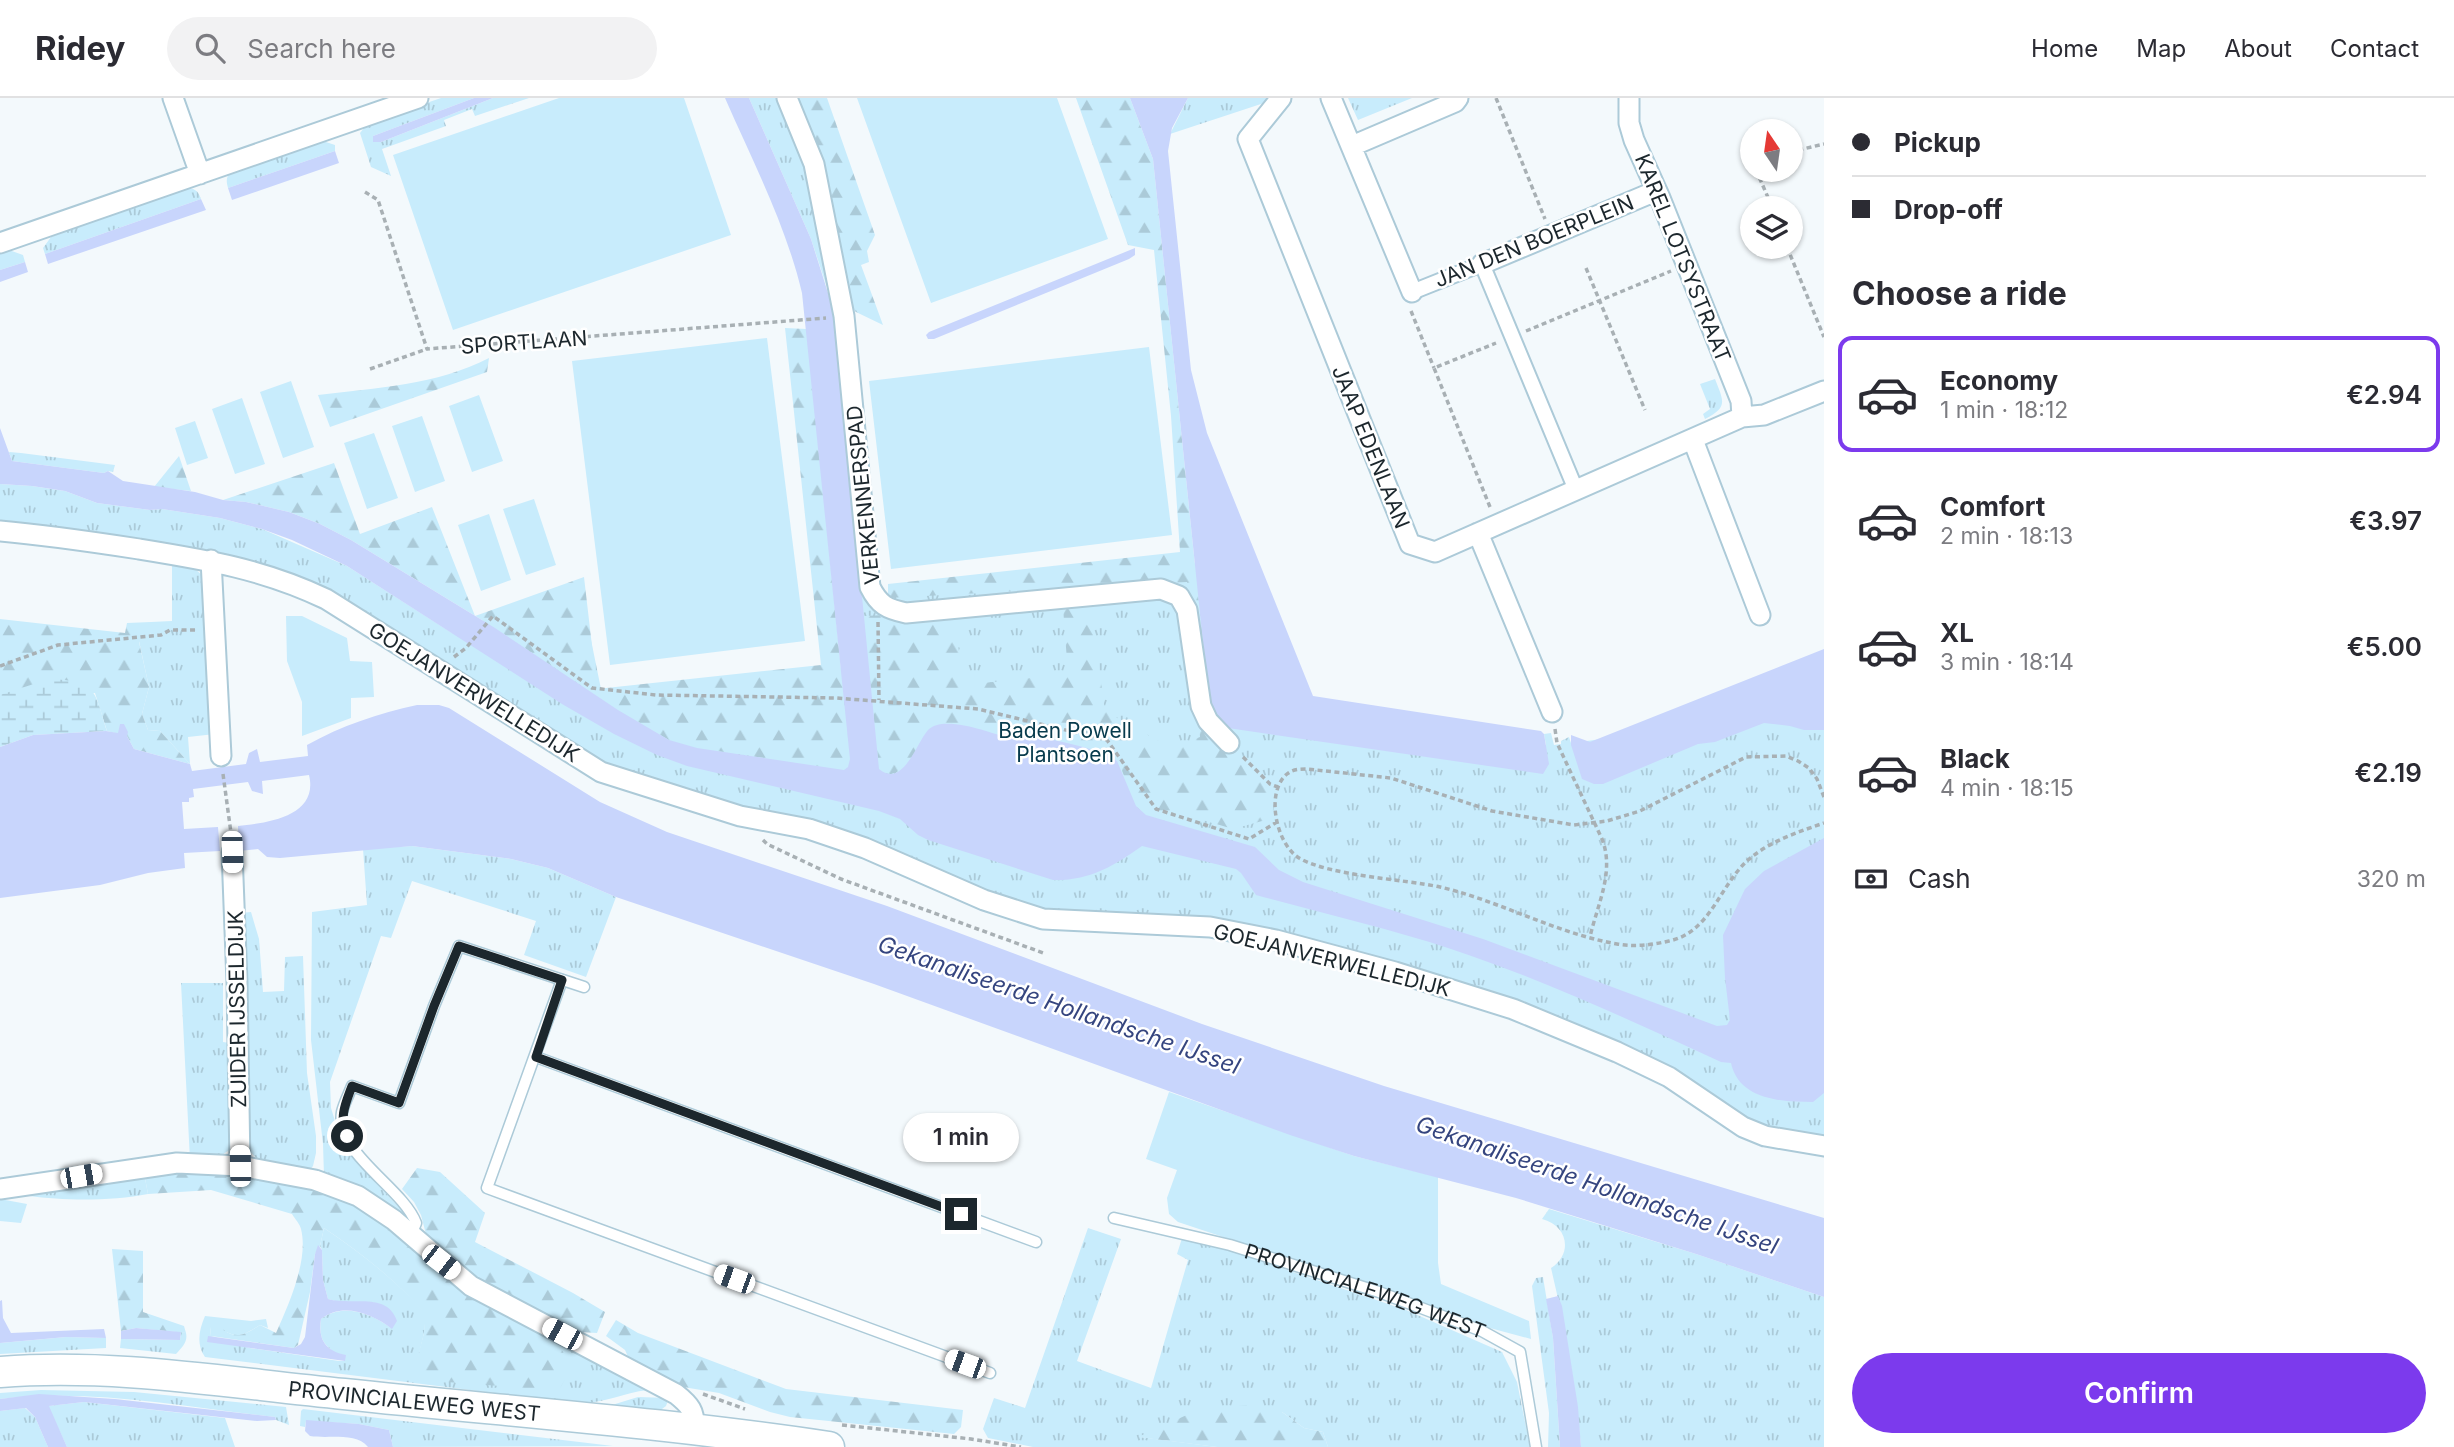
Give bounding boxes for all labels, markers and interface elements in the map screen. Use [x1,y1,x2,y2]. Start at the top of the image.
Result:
search box [167,17,657,80]
text: Ridey [35,28,125,68]
icon: search [191,29,229,67]
text: Search here [247,33,396,64]
text: Home [2031,34,2098,63]
text: Map [2136,34,2186,63]
text: About [2224,34,2292,63]
text: Contact [2330,34,2419,63]
north arrow [1740,119,1802,182]
map controls [1740,119,1803,259]
text: Pickup [1894,127,1981,158]
street label: KAREL LOTSYSTRAAT [1630,150,1736,366]
street label: JAN DEN BOERPLEIN [1431,190,1637,292]
text: Drop-off [1894,194,2003,225]
button: layers [1740,196,1803,259]
text: Choose a ride [1852,274,2067,313]
street label: SPORTLAAN [460,325,588,359]
street label: JAAP EDENLAAN [1327,362,1415,532]
icon: car [1856,363,1919,426]
text: Economy [1940,365,2058,396]
text: €2.94 [2346,379,2422,410]
text: 1 min · 18:12 [1940,396,2068,424]
street label: VERKENNERSPAD [841,404,885,586]
icon: car [1856,489,1919,552]
text: Comfort [1940,491,2045,522]
text: €3.97 [2349,505,2422,536]
text: 2 min · 18:13 [1940,522,2073,550]
icon: car [1856,615,1919,678]
street label: GOEJANVERWELLEDIJK [364,617,584,767]
text: XL [1940,617,1974,648]
text: €5.00 [2347,631,2422,662]
text: 3 min · 18:14 [1940,648,2074,676]
park label: Baden Powell Plantsoen [998,718,1132,767]
icon: car [1856,741,1919,804]
text: Black [1940,743,2010,774]
text: €2.19 [2355,757,2422,788]
text: 4 min · 18:15 [1940,774,2074,802]
car [221,831,244,873]
icon: cash [1852,860,1890,898]
text: Cash [1908,863,1971,894]
text: 320 m [2357,865,2426,893]
street label: ZUIDER IJSSELDIJK [223,910,251,1108]
street label: GOEJANVERWELLEDIJK [1211,918,1453,1002]
water label: Gekanaliseerde Hollandsche IJssel [874,930,1244,1080]
water label: Gekanaliseerde Hollandsche IJssel [1412,1110,1782,1260]
callout: 1 min [903,1112,1019,1162]
route start [331,1120,363,1152]
text: 1 min [933,1123,989,1151]
car [230,1145,251,1187]
car [59,1162,104,1190]
route end [945,1198,977,1230]
street label: PROVINCIALEWEG WEST [1242,1238,1490,1344]
car [418,1241,465,1283]
car [711,1262,758,1296]
car [539,1315,586,1353]
car [942,1347,989,1381]
button: Confirm [1852,1353,2426,1433]
street label: PROVINCIALEWEG WEST [287,1376,542,1426]

